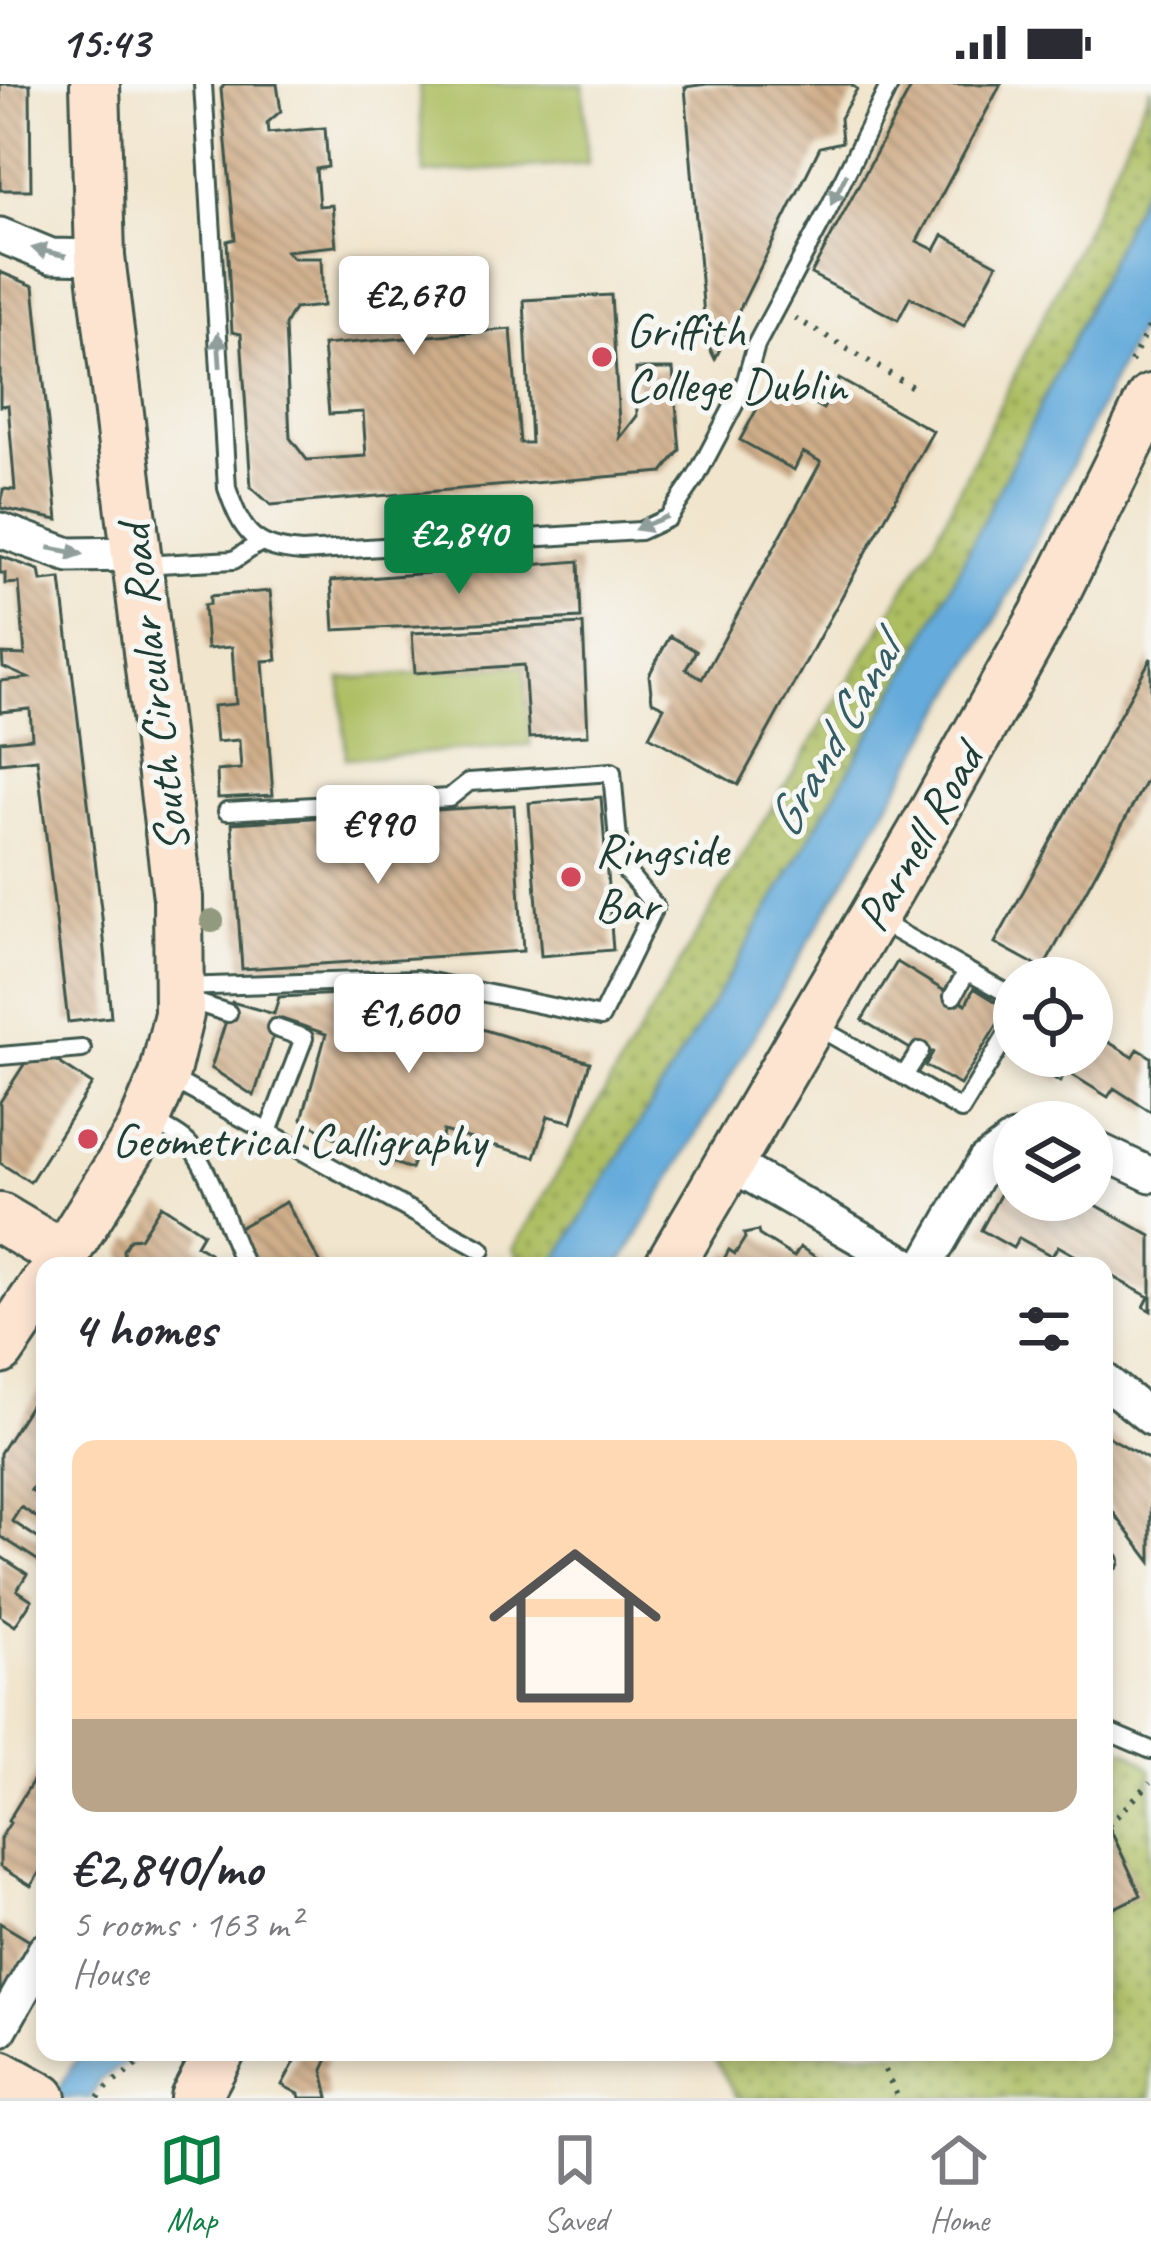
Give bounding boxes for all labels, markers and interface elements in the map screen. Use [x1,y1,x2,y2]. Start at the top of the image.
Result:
text: 15:43 [60,14,149,71]
one-way arrow [830,172,850,206]
one-way arrow [30,241,67,260]
pin: €2,670 [316,256,512,358]
text: €2,670 [366,270,462,319]
place label: Griffith College Dublin [626,300,849,415]
one-way arrow [210,331,229,368]
marker: Griffith College Dublin [589,344,615,370]
pin: €2,840 [361,495,557,597]
text: €2,840 [411,509,507,558]
street label: South Circular Road [102,515,203,856]
one-way arrow [633,515,669,534]
one-way arrow [48,542,86,561]
water label: Grand Canal [751,613,923,848]
street label: Parnell Road [841,727,1000,942]
pin: €990 [307,785,449,887]
text: €990 [343,799,413,848]
place label: Ringside Bar [595,820,732,935]
marker: Ringside Bar [558,864,584,890]
map controls [993,957,1113,1221]
button: locate [993,957,1113,1077]
pin: €1,600 [311,974,507,1076]
text: €1,600 [361,988,457,1037]
button: layers [993,1101,1113,1221]
place label: Geometrical Calligraphy [112,1110,490,1170]
marker: Geometrical Calligraphy [75,1126,101,1152]
icon: filters [1011,1296,1077,1362]
text: 4 homes [72,1297,216,1361]
icon: home [467,1518,683,1734]
text: €2,840/mo [72,1836,262,1900]
text: 5 rooms · 163 m² [72,1900,300,1949]
text: House [72,1949,148,1998]
tab: Map [159,2127,225,2241]
tab: Saved [542,2127,608,2241]
tab: Home [926,2127,992,2241]

